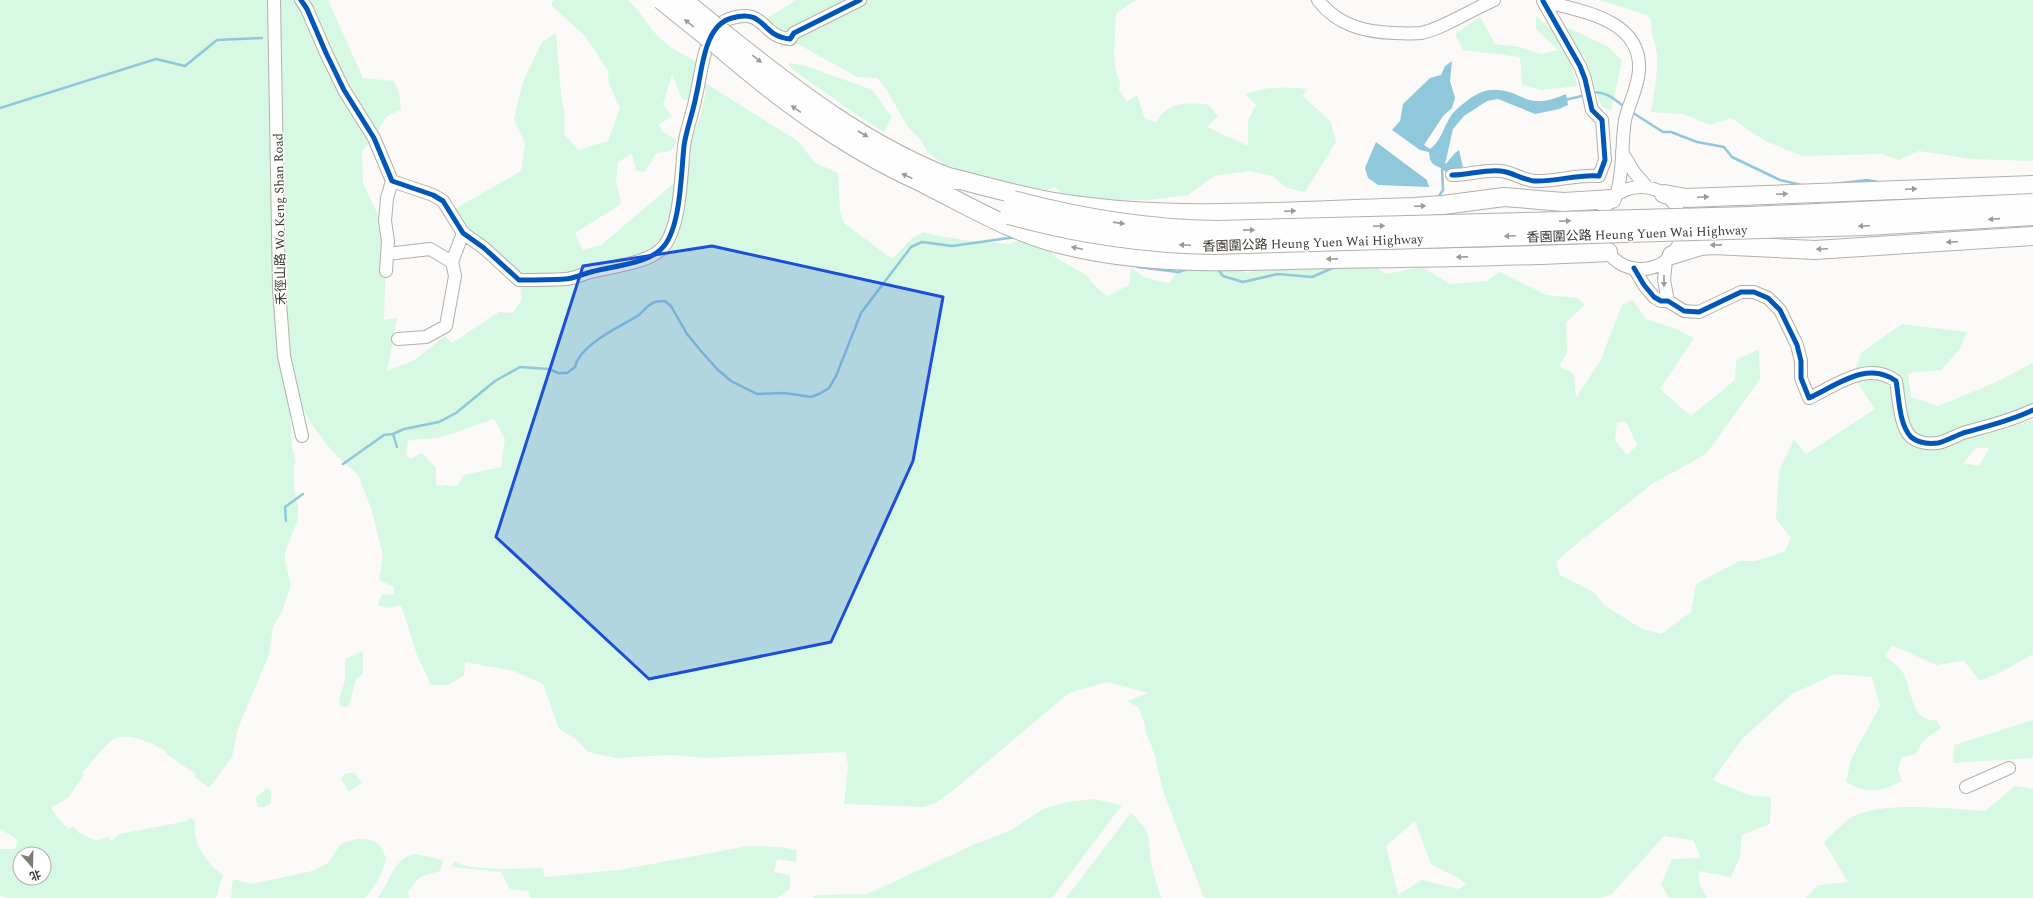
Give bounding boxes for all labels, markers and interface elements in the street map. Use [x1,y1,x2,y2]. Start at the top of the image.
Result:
one-way arrow [684,18,695,27]
one-way arrow [751,55,762,64]
one-way arrow [791,105,801,113]
one-way arrow [857,131,869,138]
street label: 禾徑山路 Wo Keng Shan Road [268,133,292,305]
one-way arrow [902,173,913,179]
one-way arrow [1905,186,1917,193]
one-way arrow [1776,191,1789,197]
one-way arrow [1697,194,1709,201]
one-way arrow [1414,203,1426,210]
one-way arrow [1284,207,1296,214]
one-way arrow [1987,216,2000,222]
one-way arrow [1559,218,1572,224]
one-way arrow [1113,220,1126,226]
street label: 香園圍公路 Heung Yuen Wai Highway [1526,220,1748,248]
one-way arrow [1858,222,1870,229]
one-way arrow [1373,223,1386,229]
one-way arrow [1243,226,1255,233]
street label: 香園圍公路 Heung Yuen Wai Highway [1202,229,1424,257]
one-way arrow [1504,233,1516,240]
one-way arrow [1946,239,1958,246]
one-way arrow [1179,241,1191,248]
one-way arrow [1709,242,1722,248]
one-way arrow [1071,245,1083,251]
one-way arrow [1816,246,1828,253]
one-way arrow [1455,254,1468,260]
one-way arrow [1325,256,1338,262]
one-way arrow [1661,275,1667,288]
north arrow [12,846,52,886]
text: 北 [27,865,43,885]

